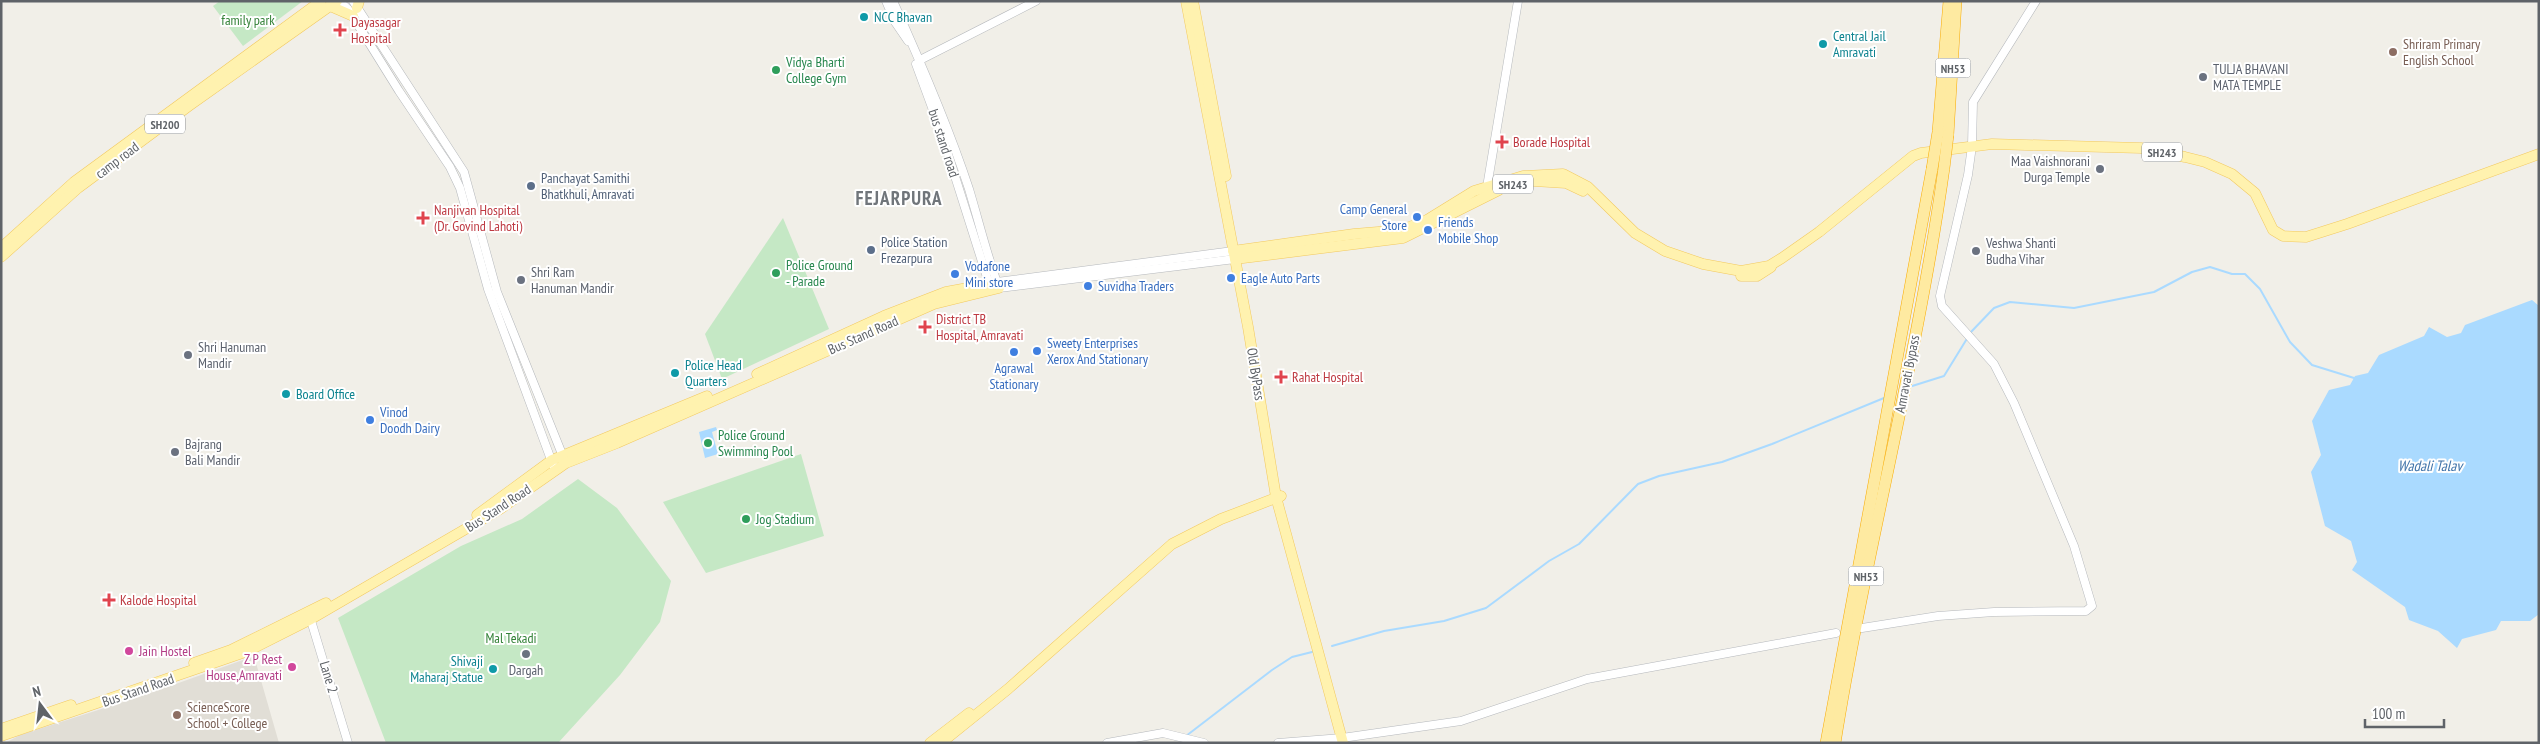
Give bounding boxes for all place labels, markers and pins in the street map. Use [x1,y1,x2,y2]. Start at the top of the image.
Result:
place label: NCC Bhavan [874,8,932,26]
marker: NCC Bhavan [858,11,870,23]
place label: Dayasagar Hospital [351,13,401,47]
marker: Dayasagar Hospital [333,23,347,37]
place label: Central Jail Amravati [1833,27,1886,61]
place label: Shriram Primary English School [2403,35,2481,69]
marker: Central Jail Amravati [1817,38,1829,50]
marker: Shriram Primary English School [2387,46,2399,58]
place label: Vidya Bharti College Gym [785,53,846,87]
place label: TULJA BHAVANI MATA TEMPLE [2213,60,2288,94]
marker: Vidya Bharti College Gym [770,64,782,76]
marker: TULJA BHAVANI MATA TEMPLE [2197,71,2209,83]
place label: Borade Hospital [1513,133,1591,151]
marker: Borade Hospital [1495,135,1509,149]
place label: Maa Vaishnorani Durga Temple [2011,152,2090,186]
marker: Maa Vaishnorani Durga Temple [2094,163,2106,175]
place label: Panchayat Samithi Bhatkhuli, Amravati [541,169,635,203]
marker: Panchayat Samithi Bhatkhuli, Amravati [525,180,537,192]
place label: Camp General Store [1340,200,1408,234]
place label: Nanjivan Hospital (Dr. Govind Lahoti) [434,201,523,235]
marker: Nanjivan Hospital (Dr. Govind Lahoti) [416,211,430,225]
marker: Camp General Store [1411,211,1423,223]
place label: Friends Mobile Shop [1438,213,1498,247]
marker: Friends Mobile Shop [1422,224,1434,236]
place label: Police Station Frezarpura [881,233,947,267]
place label: Veshwa Shanti Budha Vihar [1985,234,2056,268]
marker: Police Station Frezarpura [865,244,877,256]
marker: Veshwa Shanti Budha Vihar [1970,245,1982,257]
place label: Police Ground - Parade [786,256,853,290]
place label: Vodafone Mini store [964,257,1013,291]
place label: Shri Ram Hanuman Mandir [531,263,614,297]
marker: Police Ground - Parade [770,267,782,279]
marker: Vodafone Mini store [949,268,961,280]
place label: Eagle Auto Parts [1241,269,1320,287]
marker: Eagle Auto Parts [1225,272,1237,284]
marker: Shri Ram Hanuman Mandir [515,274,527,286]
place label: Suvidha Traders [1098,277,1174,295]
marker: Suvidha Traders [1082,280,1094,292]
place label: District TB Hospital, Amravati [936,310,1024,344]
marker: District TB Hospital, Amravati [918,320,932,334]
place label: Sweety Enterprises Xerox And Stationary [1047,334,1149,368]
place label: Shri Hanuman Mandir [198,338,266,372]
marker: Sweety Enterprises Xerox And Stationary [1031,345,1043,357]
marker: Agrawal Stationary [1008,346,1020,358]
marker: Shri Hanuman Mandir [182,349,194,361]
place label: Police Head Quarters [685,356,742,390]
place label: Agrawal Stationary [989,359,1039,393]
marker: Police Head Quarters [669,367,681,379]
place label: Rahat Hospital [1292,368,1364,386]
marker: Rahat Hospital [1274,370,1288,384]
place label: Board Office [296,385,355,403]
marker: Board Office [280,388,292,400]
place label: Vinod Doodh Dairy [379,403,440,437]
marker: Vinod Doodh Dairy [364,414,376,426]
place label: Police Ground Swimming Pool [718,426,794,460]
place label: Bajrang Bali Mandir [185,435,240,469]
marker: Police Ground Swimming Pool [702,437,714,449]
marker: Bajrang Bali Mandir [169,446,181,458]
place label: Jog Stadium [755,510,814,528]
marker: Jog Stadium [740,513,752,525]
place label: Kalode Hospital [120,591,197,609]
marker: Kalode Hospital [102,593,116,607]
place label: Jain Hostel [138,642,192,660]
marker: Jain Hostel [123,645,135,657]
marker: Dargah [520,648,532,660]
place label: Z P Rest House,Amravati [206,650,282,684]
place label: Shivaji Maharaj Statue [410,652,483,686]
marker: Z P Rest House,Amravati [286,661,298,673]
place label: Dargah [509,661,543,679]
marker: Shivaji Maharaj Statue [487,663,499,675]
place label: ScienceScore School + College [187,698,268,732]
marker: ScienceScore School + College [171,709,183,721]

